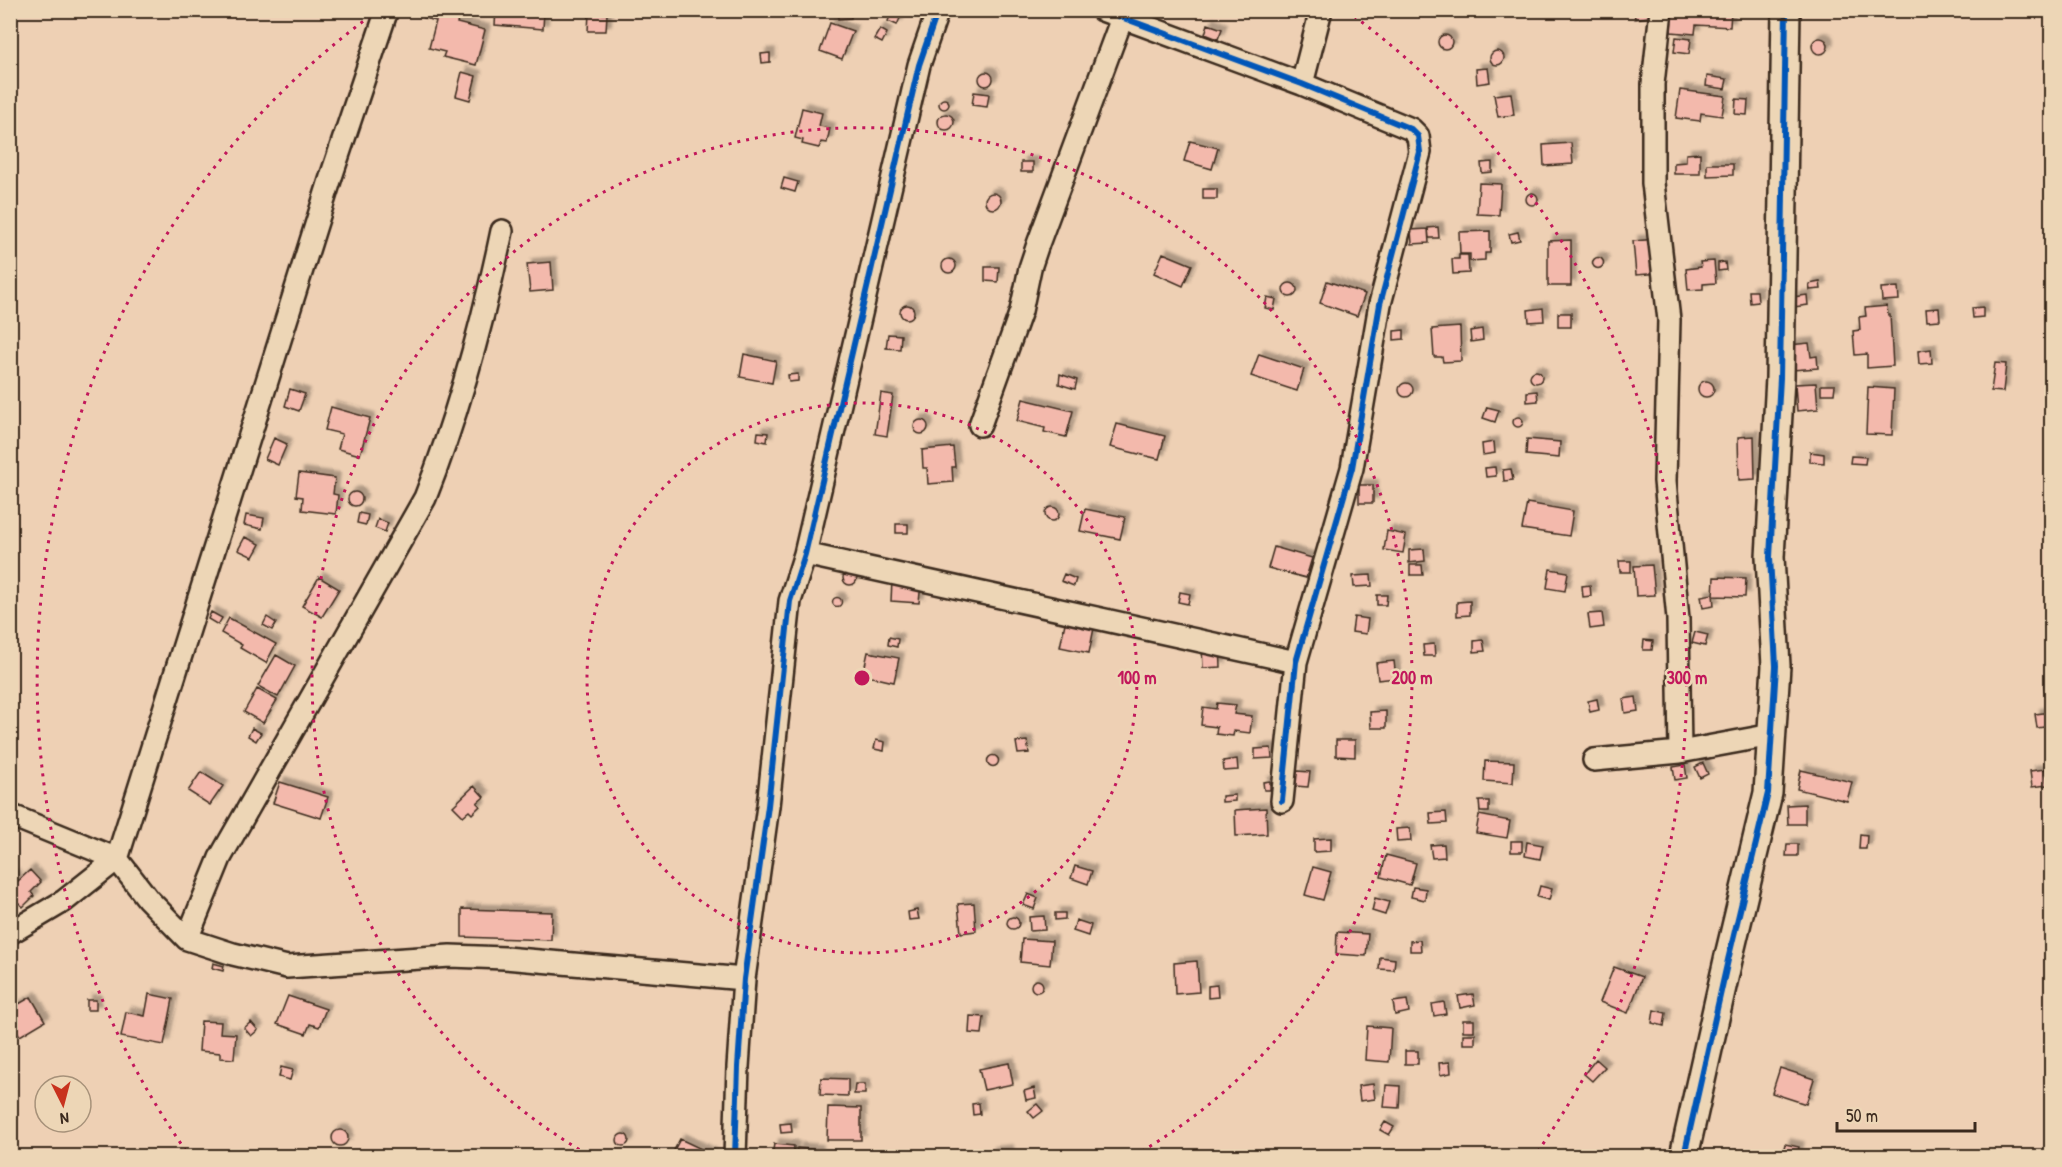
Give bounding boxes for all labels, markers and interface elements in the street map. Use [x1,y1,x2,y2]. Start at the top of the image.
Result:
text: 100 m [1117,665,1157,690]
text: 200 m [1392,665,1432,690]
text: 300 m [1667,665,1707,690]
centre of rings [852,668,872,688]
north arrow [33,1074,93,1134]
scale bar [1837,1095,1975,1133]
text: 50 m [1846,1103,1878,1128]
text: N [59,1108,70,1130]

